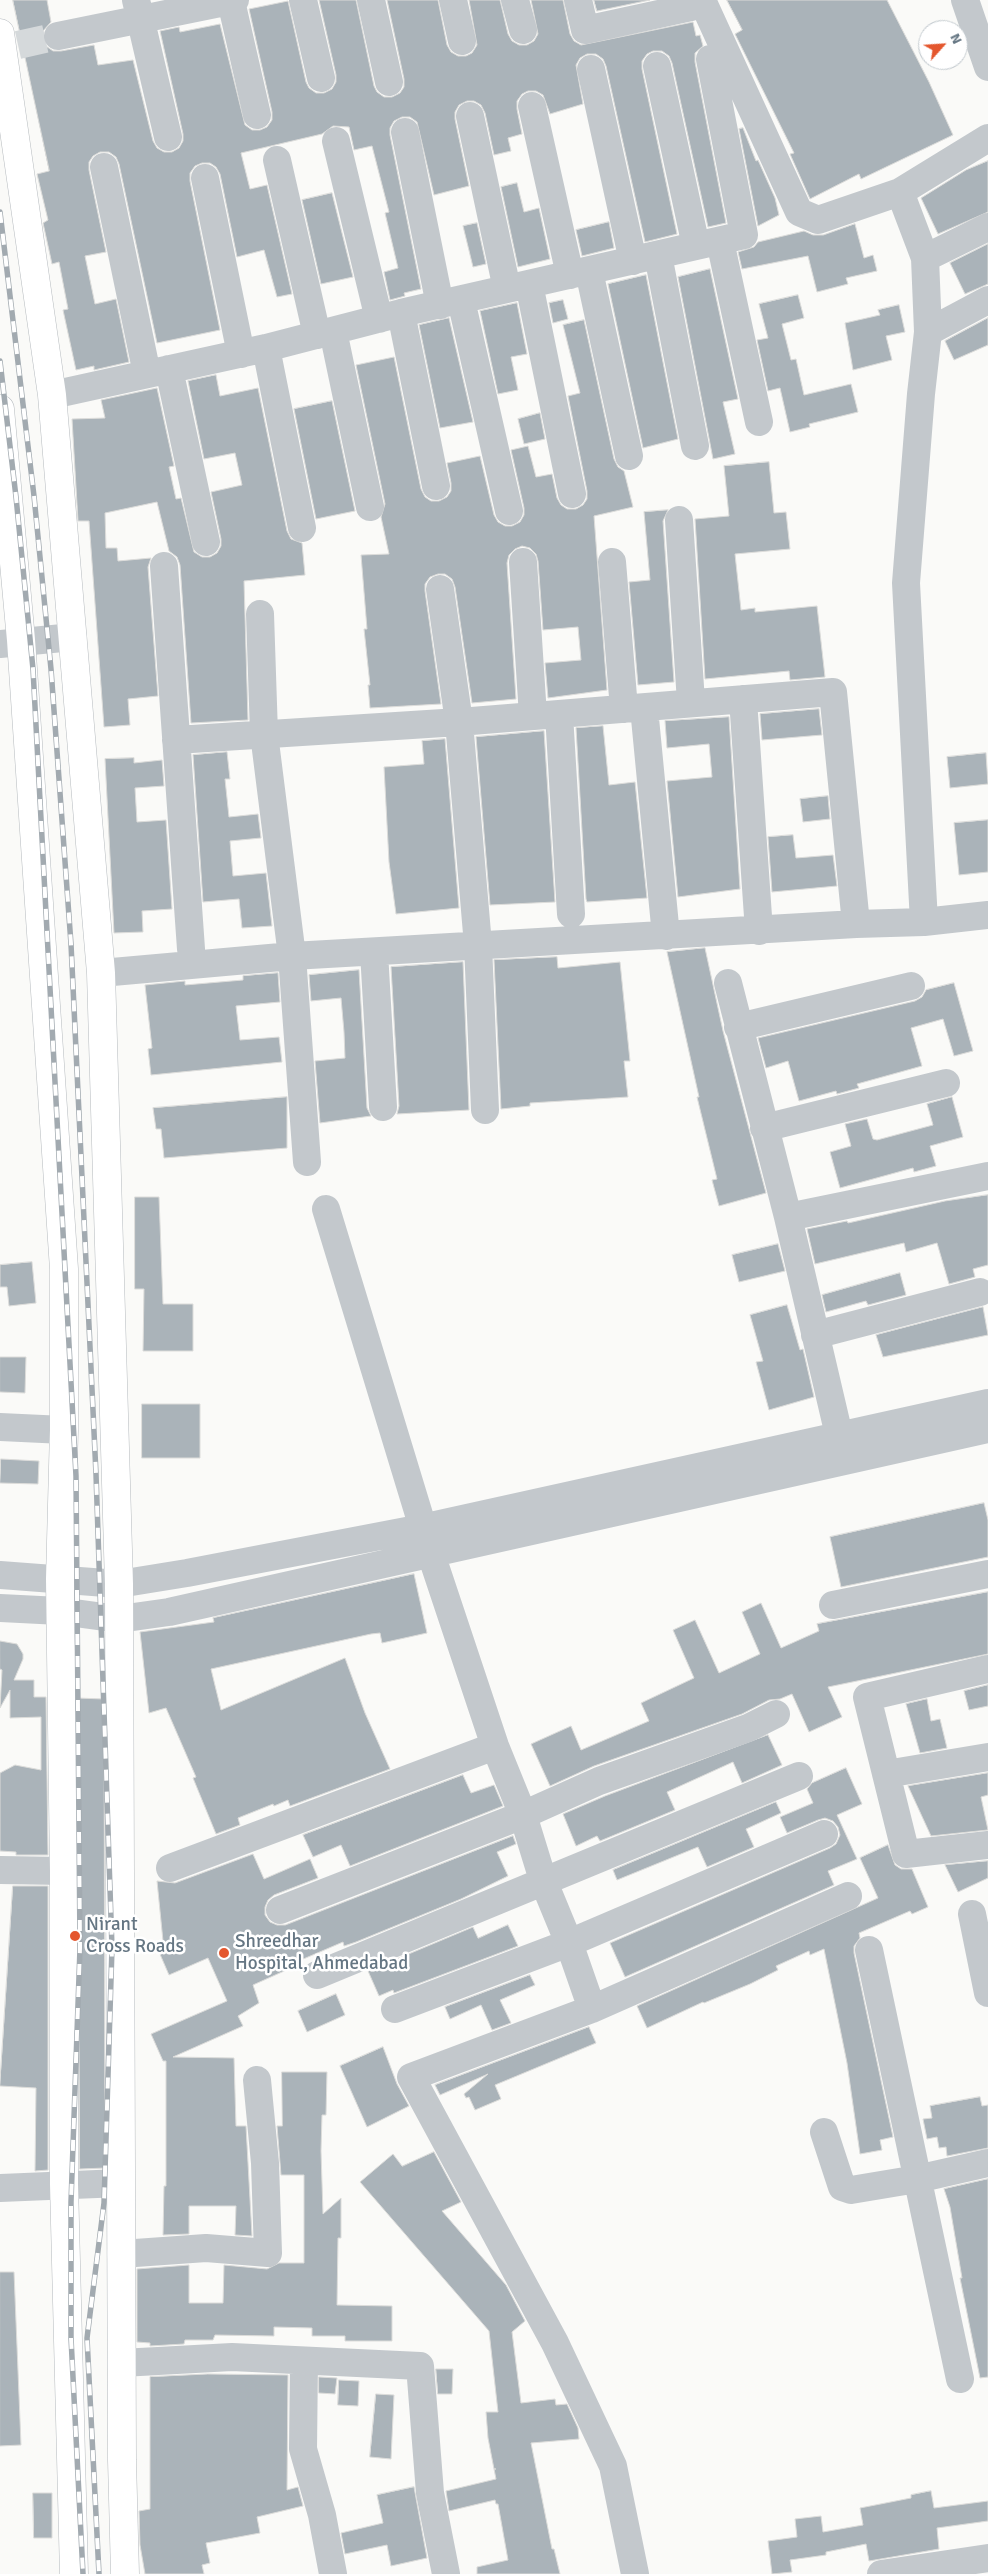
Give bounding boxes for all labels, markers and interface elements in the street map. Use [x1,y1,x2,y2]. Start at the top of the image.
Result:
north arrow [918,20,968,70]
text: N [946,31,966,47]
place label: Nirant Cross Roads [86,1914,184,1958]
marker: Nirant Cross Roads [68,1929,82,1943]
place label: Shreedhar Hospital, Ahmedabad [235,1931,408,1975]
marker: Shreedhar Hospital, Ahmedabad [217,1946,231,1960]

